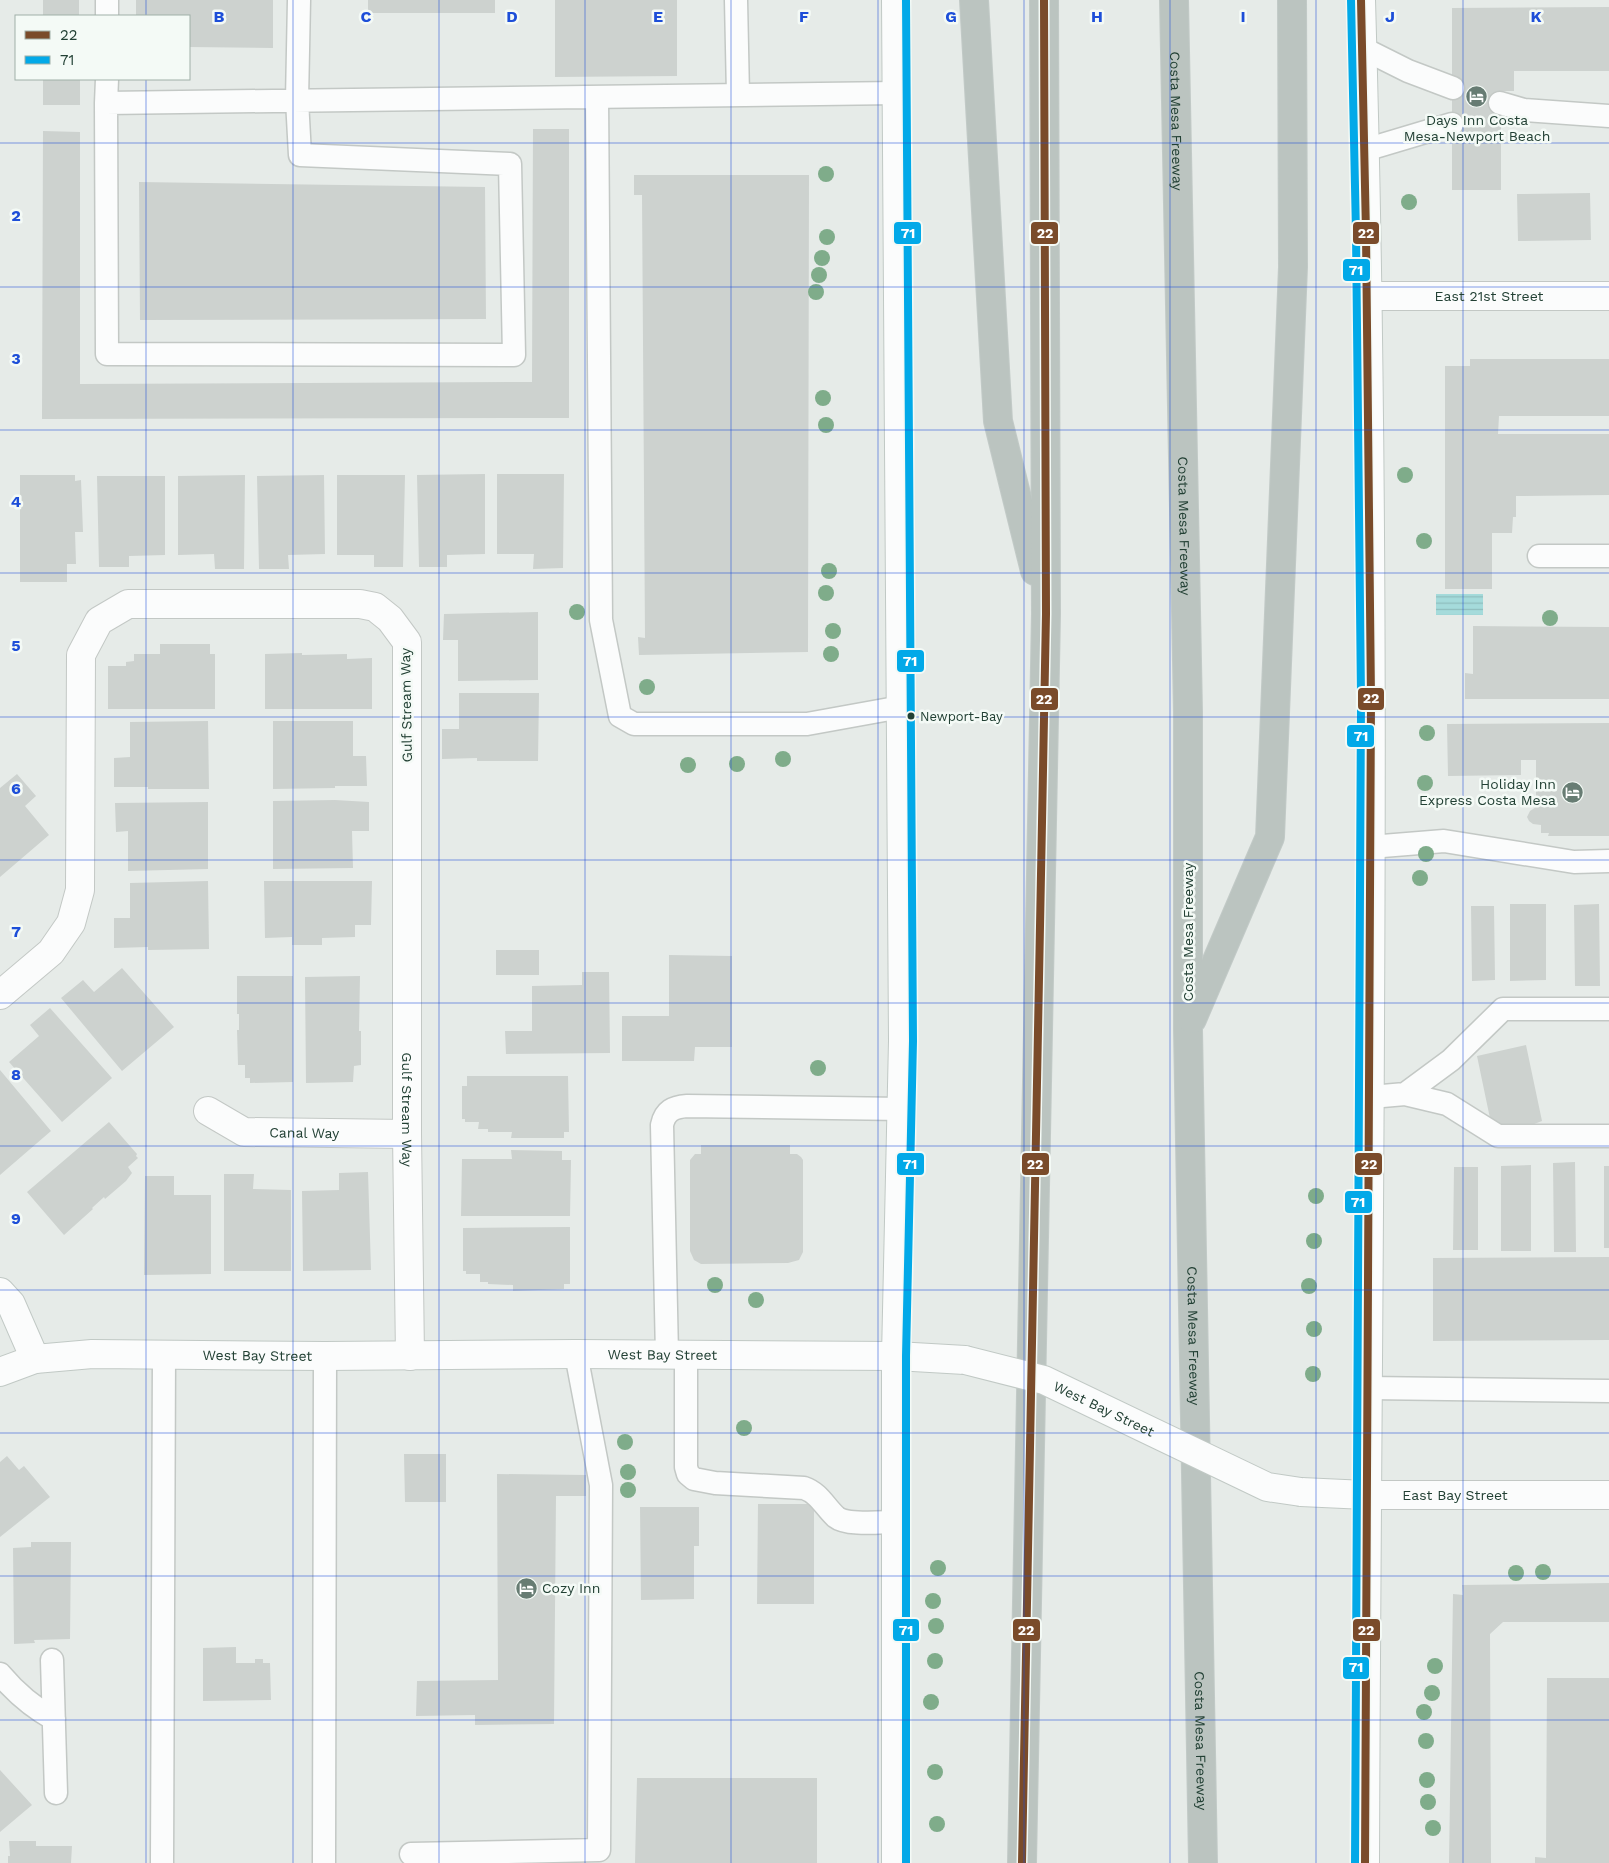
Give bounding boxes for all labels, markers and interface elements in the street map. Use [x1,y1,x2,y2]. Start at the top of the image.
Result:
text: B [214,7,225,26]
text: C [361,7,372,26]
text: D [506,7,518,26]
text: E [653,7,663,26]
text: F [799,7,809,26]
text: G [945,7,957,26]
text: H [1091,7,1103,26]
text: I [1240,7,1246,26]
text: J [1385,7,1395,26]
text: K [1530,7,1542,26]
legend [15,15,190,80]
text: 22 [60,26,78,44]
text: 71 [60,51,74,69]
street label: Costa Mesa Freeway [1167,51,1186,191]
hotel icon: Days Inn Costa Mesa-Newport Beach [1465,85,1489,109]
place label: Days Inn Costa Mesa-Newport Beach [1404,112,1550,144]
text: 2 [11,206,21,225]
line badge: 71 [893,221,922,245]
line badge: 22 [1030,221,1059,245]
line badge: 22 [1352,221,1380,245]
text: 71 [901,225,915,241]
text: 22 [1037,225,1053,241]
text: 22 [1358,225,1374,241]
line badge: 71 [1342,258,1371,282]
text: 71 [1349,262,1363,278]
street label: East 21st Street [1435,288,1544,304]
text: 3 [11,349,21,368]
street label: Costa Mesa Freeway [1175,456,1194,596]
text: 4 [11,492,21,511]
text: 5 [11,636,21,655]
street label: Gulf Stream Way [397,647,415,762]
line badge: 71 [896,649,925,673]
text: 71 [903,653,917,669]
line badge: 22 [1030,687,1059,711]
line badge: 22 [1357,687,1385,711]
text: 22 [1363,690,1379,706]
text: 22 [1036,691,1052,707]
place label: Newport-Bay [920,709,1003,724]
marker: Newport-Bay [906,711,916,721]
line badge: 71 [1346,724,1375,748]
text: 71 [1354,728,1368,744]
place label: Holiday Inn Express Costa Mesa [1419,776,1556,808]
text: 6 [11,779,21,798]
hotel icon: Holiday Inn Express Costa Mesa [1560,780,1584,804]
street label: Costa Mesa Freeway [1180,862,1196,1002]
text: 7 [11,922,21,941]
street label: Gulf Stream Way [399,1052,415,1168]
text: 8 [11,1065,21,1084]
street label: Canal Way [269,1124,340,1141]
line badge: 71 [896,1152,925,1176]
line badge: 22 [1021,1152,1050,1176]
line badge: 22 [1354,1152,1383,1176]
text: 71 [903,1156,917,1172]
text: 22 [1027,1156,1043,1172]
text: 22 [1361,1156,1377,1172]
line badge: 71 [1344,1190,1373,1214]
text: 71 [1351,1194,1365,1210]
text: 9 [11,1209,21,1228]
street label: Costa Mesa Freeway [1184,1266,1203,1406]
street label: West Bay Street [608,1346,717,1363]
street label: West Bay Street [203,1347,312,1364]
street label: West Bay Street [1051,1378,1157,1440]
street label: East Bay Street [1402,1487,1508,1503]
hotel icon: Cozy Inn [514,1576,538,1600]
place label: Cozy Inn [542,1580,600,1596]
line badge: 71 [892,1618,920,1642]
line badge: 22 [1012,1618,1041,1642]
line badge: 22 [1352,1618,1381,1642]
text: 71 [899,1622,913,1638]
text: 22 [1018,1622,1034,1638]
text: 22 [1358,1622,1374,1638]
line badge: 71 [1342,1656,1370,1680]
text: 71 [1349,1659,1363,1675]
street label: Costa Mesa Freeway [1192,1671,1210,1811]

